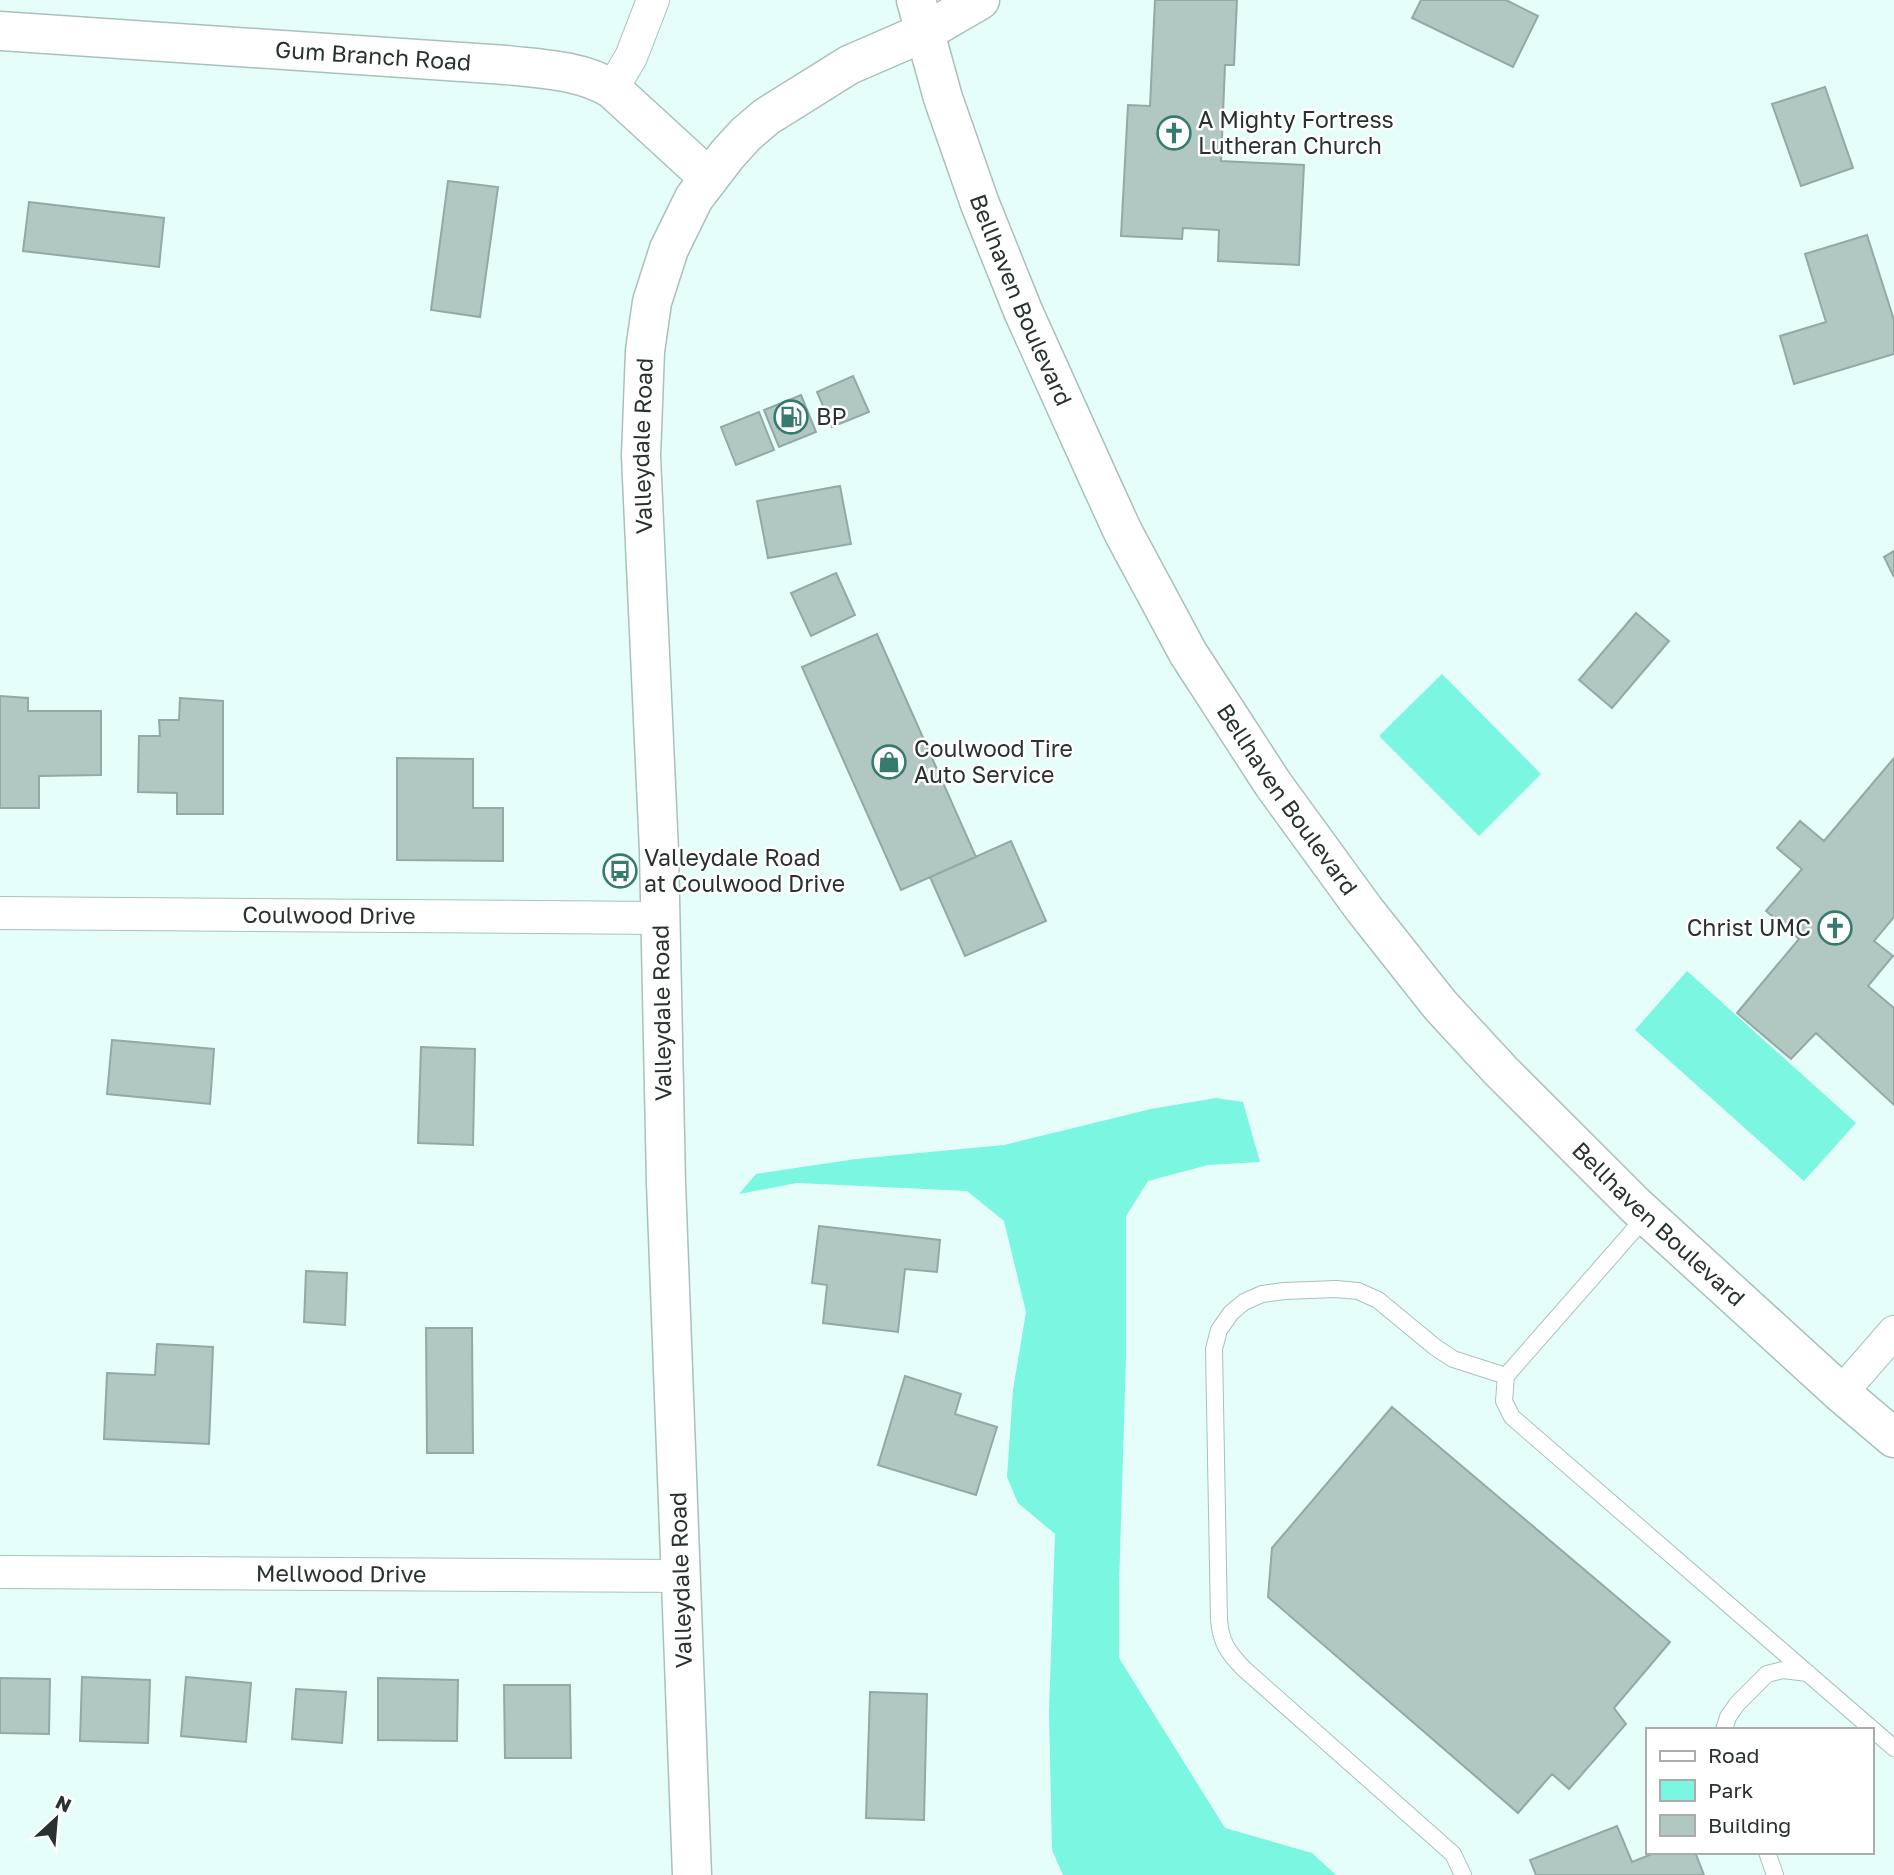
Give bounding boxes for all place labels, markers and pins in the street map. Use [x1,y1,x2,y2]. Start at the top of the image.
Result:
place label: A Mighty Fortress Lutheran Church [1198,105,1394,159]
church icon: A Mighty Fortress Lutheran Church [1155,114,1193,152]
fuel station icon: BP [772,398,810,436]
place label: BP [816,402,846,430]
place label: Coulwood Tire Auto Service [914,734,1073,788]
shop icon: Coulwood Tire Auto Service [870,743,908,781]
place label: Valleydale Road at Coulwood Drive [644,843,845,897]
bus stop icon: Valleydale Road at Coulwood Drive [601,852,639,890]
church icon: Christ UMC [1816,909,1854,947]
place label: Christ UMC [1687,913,1811,941]

